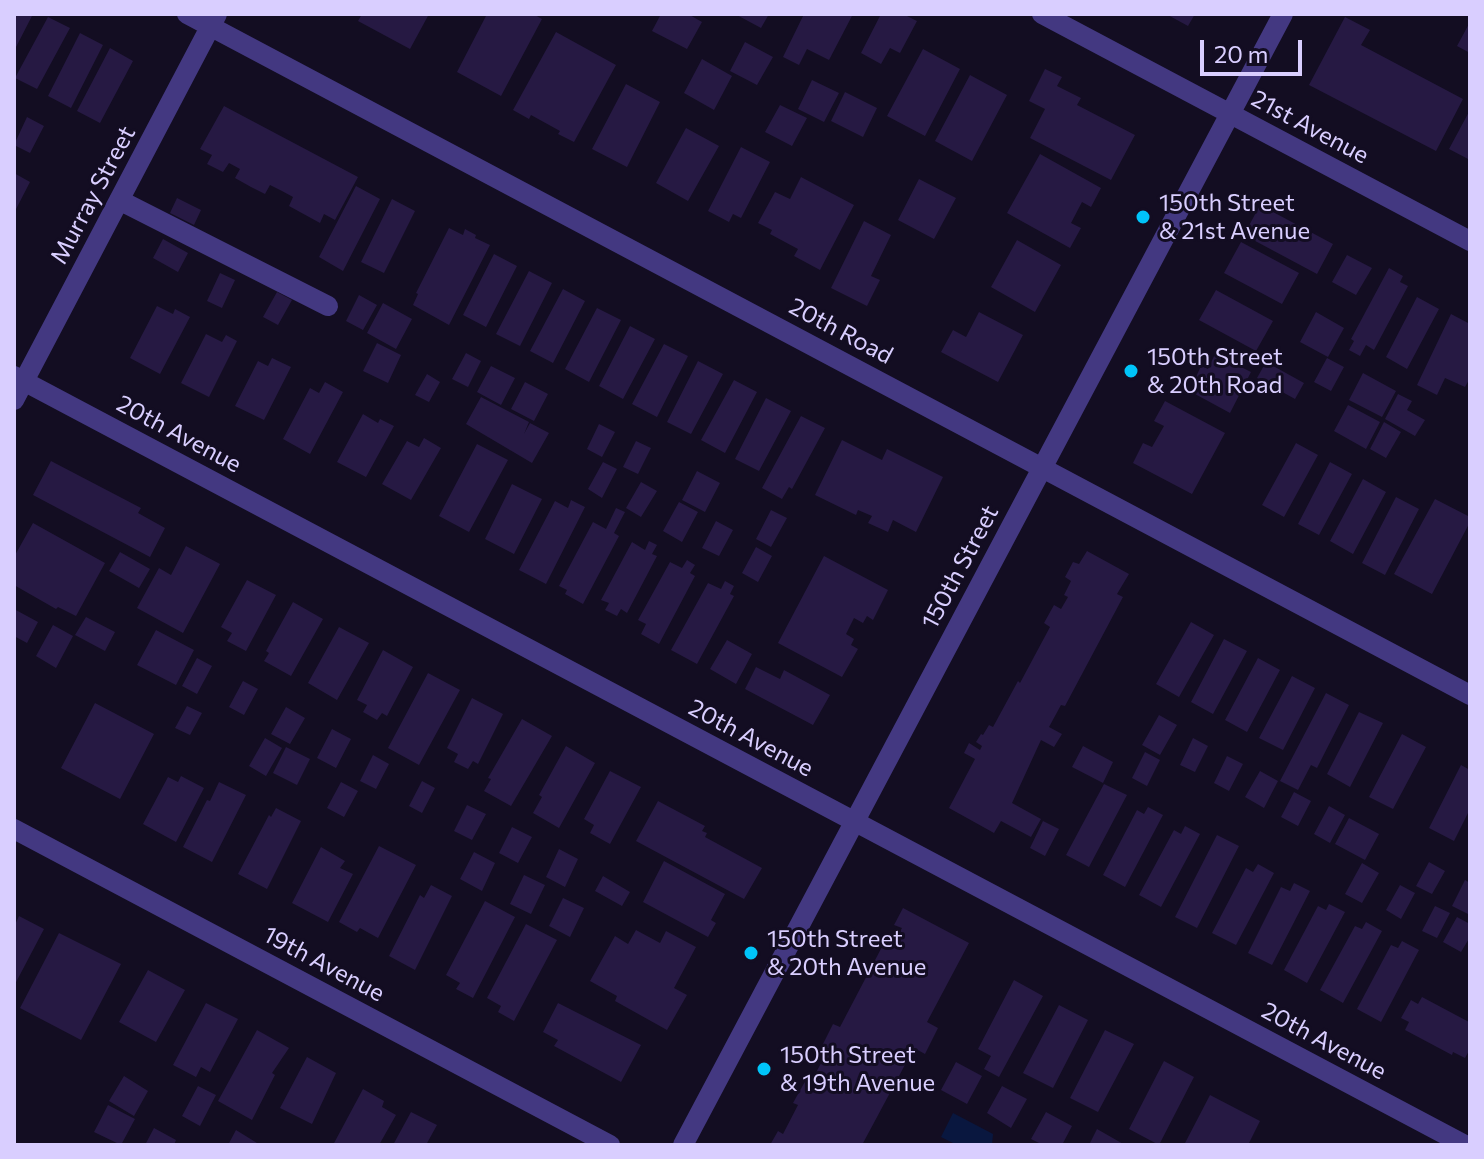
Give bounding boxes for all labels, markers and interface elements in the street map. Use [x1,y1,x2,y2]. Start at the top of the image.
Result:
scale bar [1204,24,1306,74]
text: 20 m [1214,39,1268,68]
street label: 21st Avenue [1246,84,1374,170]
street label: Murray Street [45,121,141,269]
place label: 150th Street & 21st Avenue [1159,189,1310,245]
marker: 150th Street & 21st Avenue [1134,208,1152,226]
street label: 20th Road [784,292,898,370]
place label: 150th Street & 20th Road [1147,343,1283,399]
marker: 150th Street & 20th Road [1122,362,1140,380]
street label: 20th Avenue [112,389,246,479]
street label: 150th Street [915,500,1005,634]
street label: 20th Avenue [684,693,818,783]
street label: 19th Avenue [259,920,389,1008]
place label: 150th Street & 20th Avenue [767,925,926,981]
marker: 150th Street & 20th Avenue [742,944,760,962]
street label: 20th Avenue [1257,996,1391,1086]
place label: 150th Street & 19th Avenue [780,1041,935,1097]
marker: 150th Street & 19th Avenue [755,1060,773,1078]

